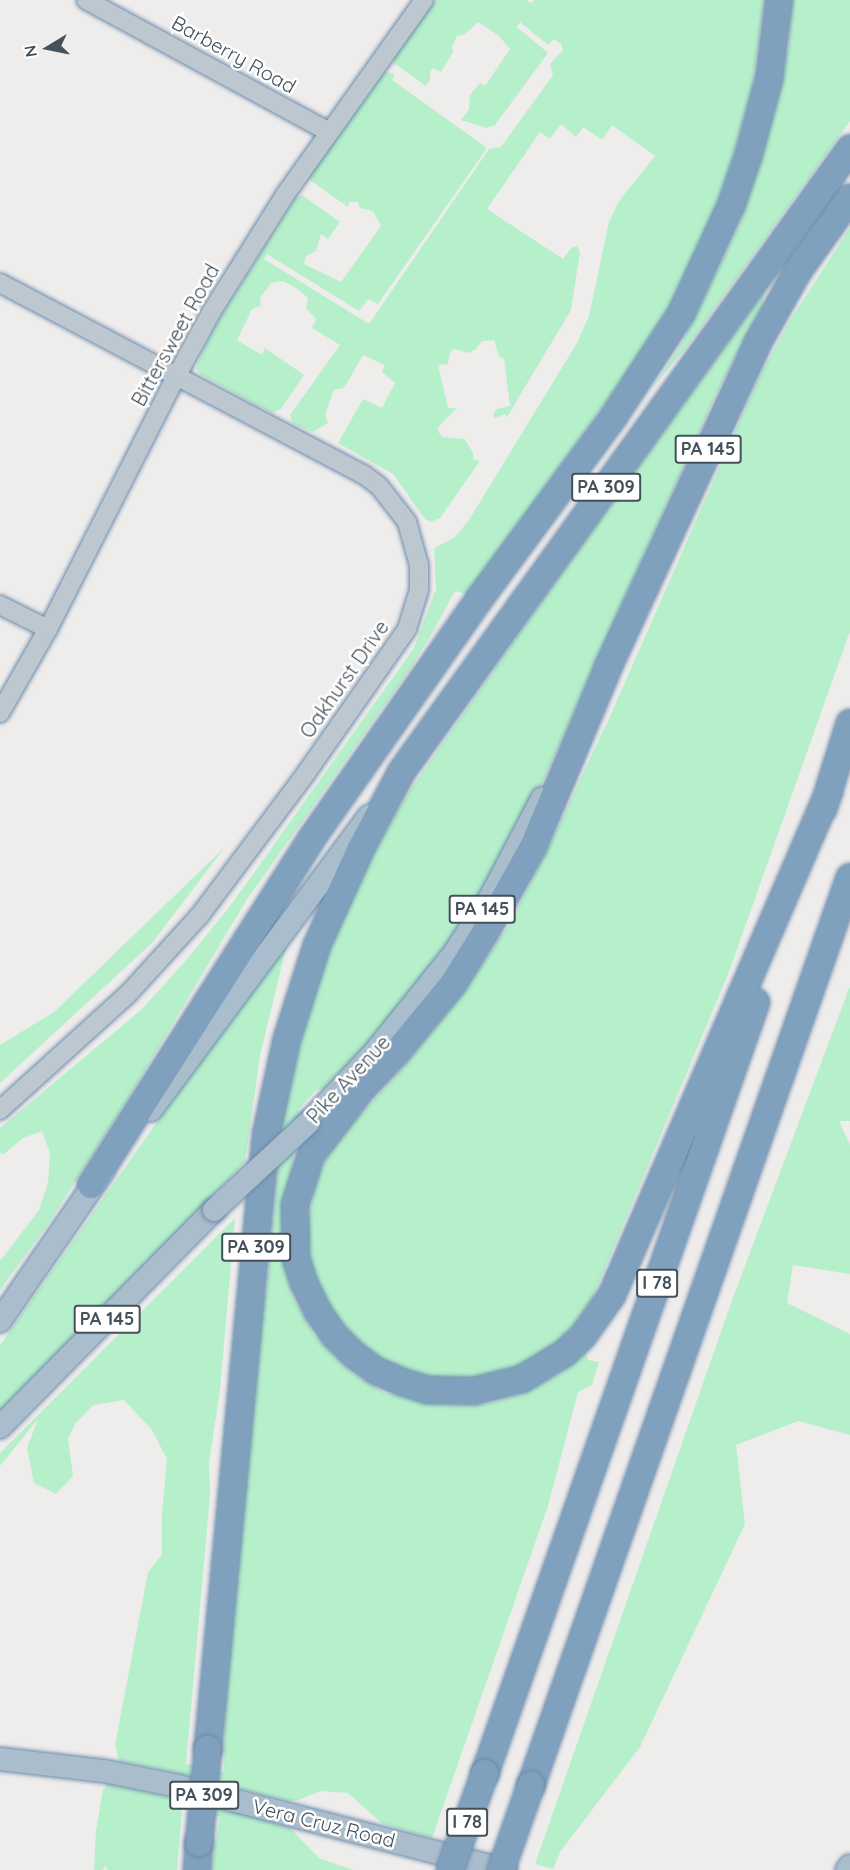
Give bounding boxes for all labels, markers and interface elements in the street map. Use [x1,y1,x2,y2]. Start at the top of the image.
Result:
street label: Barberry Road [168,10,300,98]
north arrow [18,18,78,78]
text: N [19,44,41,59]
street label: Bittersweet Road [126,260,224,410]
road number: PA 145 [674,434,742,464]
road number: PA 309 [570,472,642,502]
street label: Oakhurst Drive [295,615,393,743]
road number: PA 145 [448,894,516,924]
street label: Pike Avenue [301,1030,395,1128]
road number: PA 309 [220,1232,292,1262]
road number: I 78 [636,1268,678,1298]
road number: PA 145 [72,1304,142,1334]
road number: PA 309 [168,1780,240,1810]
street label: Vera Cruz Road [250,1794,398,1852]
road number: I 78 [446,1807,488,1837]

